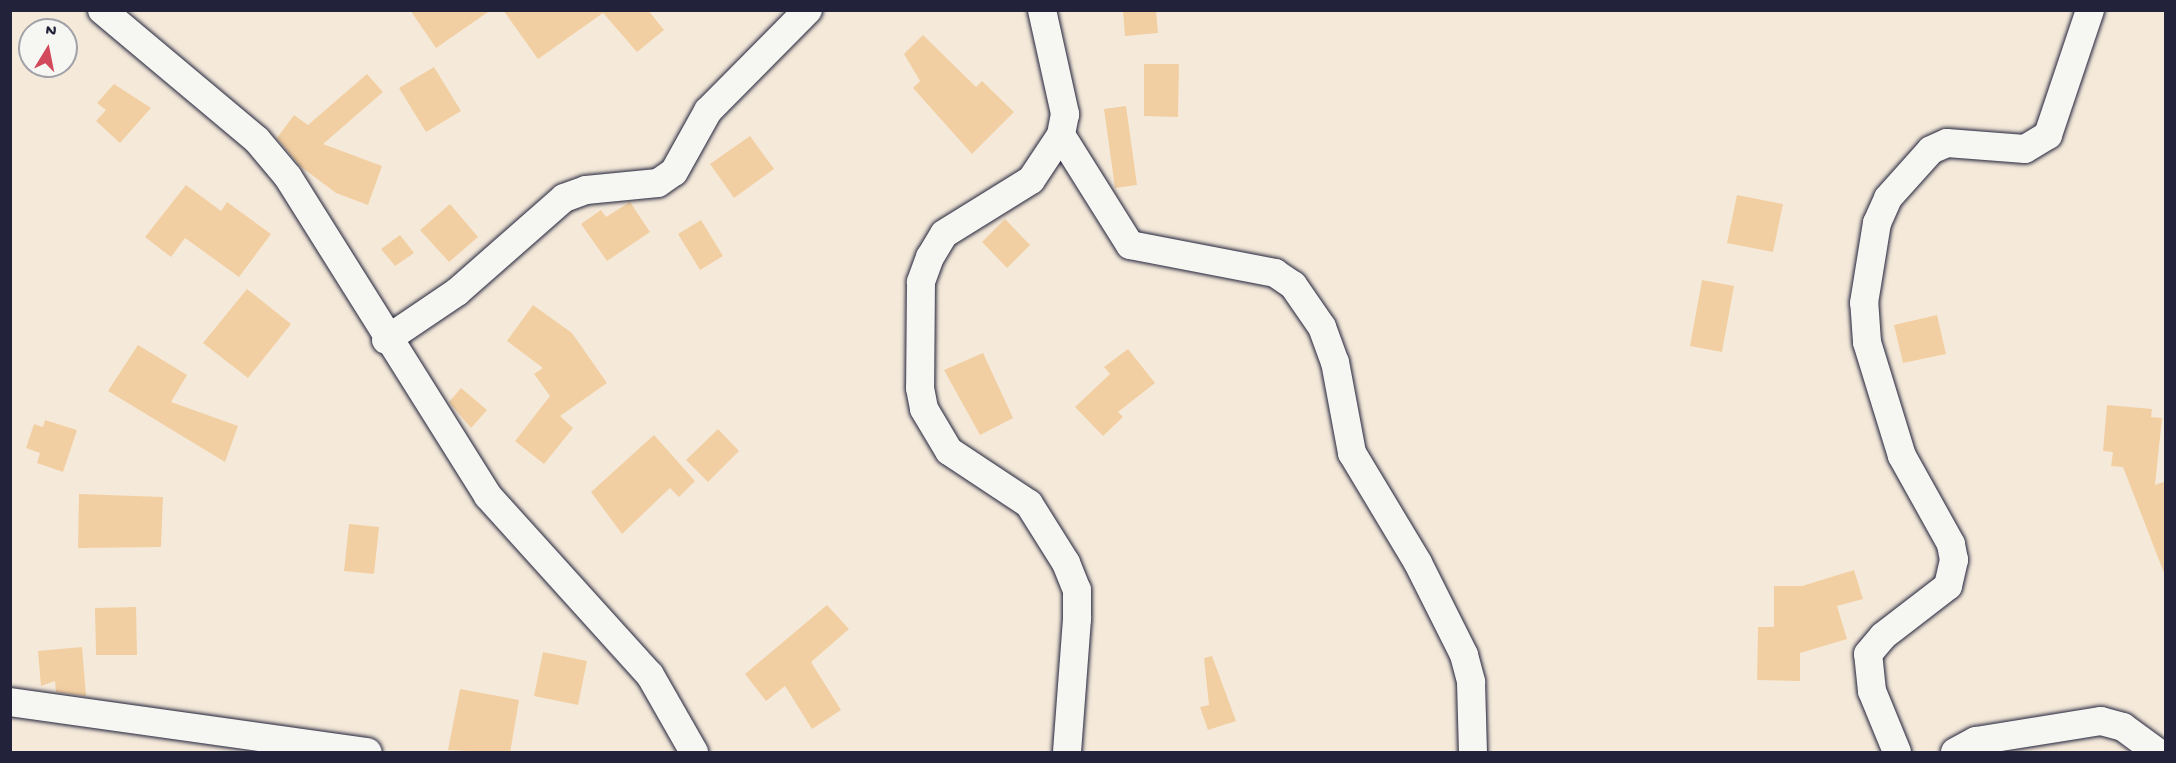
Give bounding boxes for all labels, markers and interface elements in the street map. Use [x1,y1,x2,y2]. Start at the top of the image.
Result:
north arrow [18,18,78,78]
text: N [44,21,58,42]

